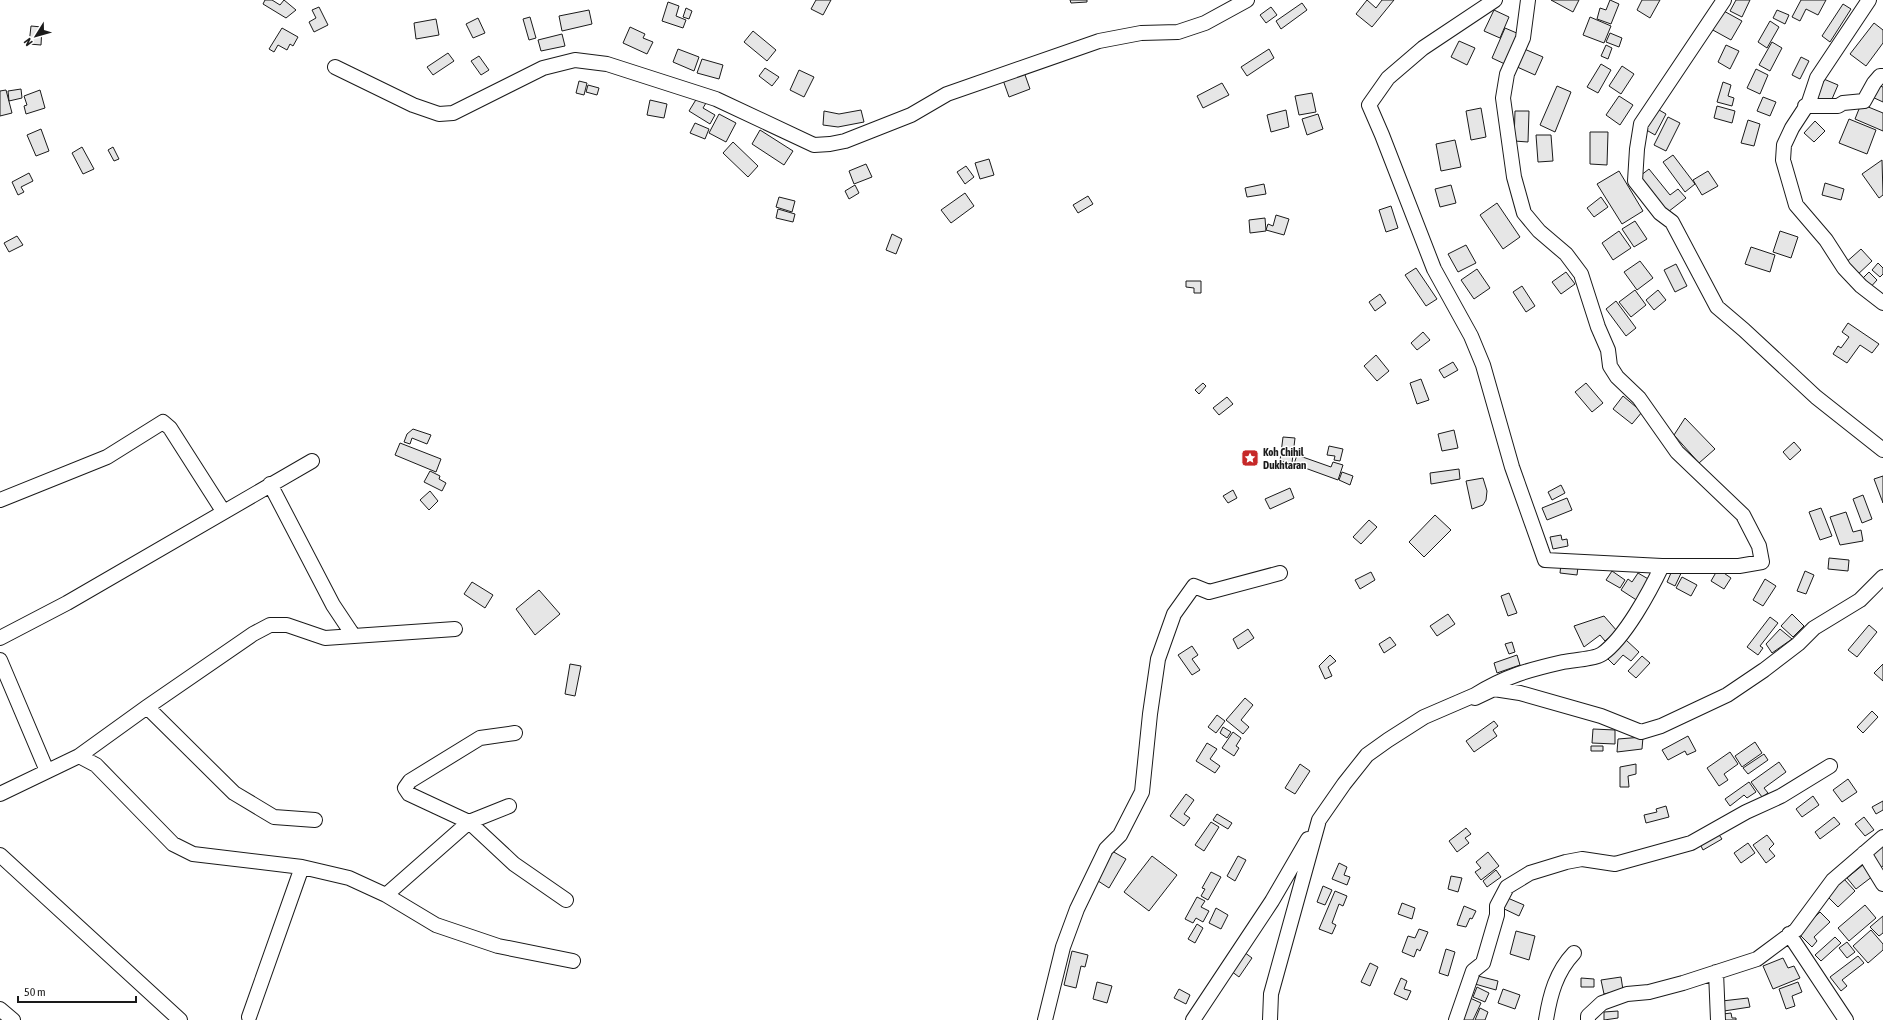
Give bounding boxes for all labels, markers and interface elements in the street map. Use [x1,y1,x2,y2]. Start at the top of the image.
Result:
north arrow [16,16,56,56]
text: N [21,36,35,48]
place label: Koh Chihil Dukhtaran [1263,446,1306,471]
place icon: Koh Chihil Dukhtaran [1240,448,1260,468]
scale bar [18,978,136,1004]
text: 50 m [24,985,46,999]

